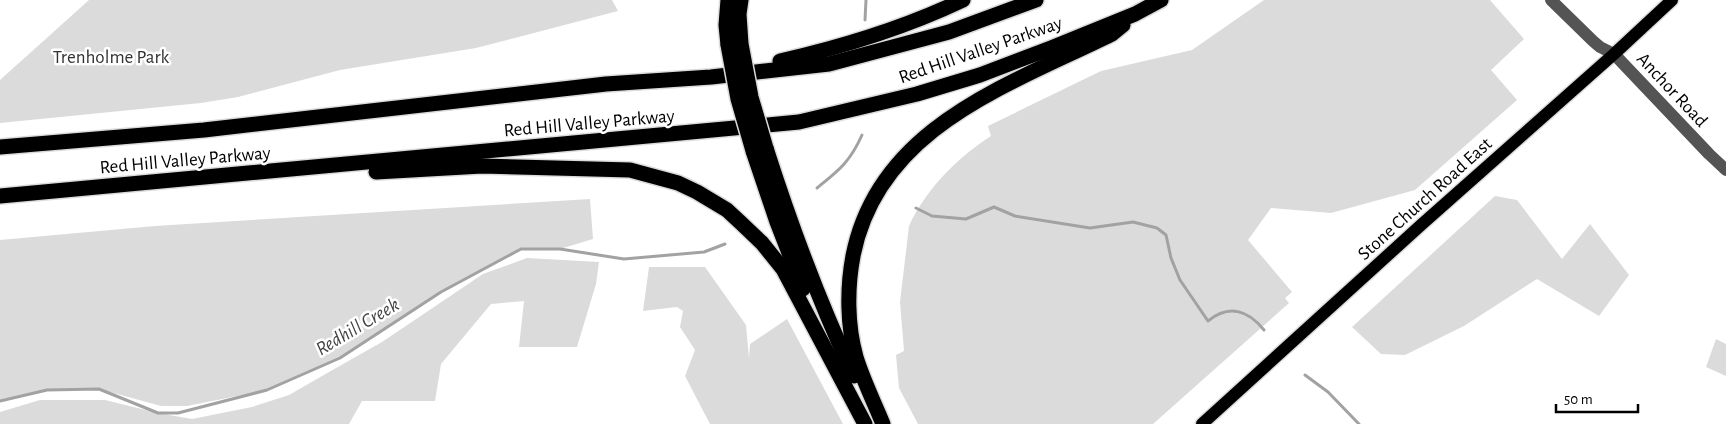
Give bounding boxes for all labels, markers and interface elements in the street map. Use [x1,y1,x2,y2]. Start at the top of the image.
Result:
street label: Red Hill Valley Parkway [896,14,1065,87]
park label: Trenholme Park [53,48,170,67]
street label: Anchor Road [1633,49,1711,131]
street label: Red Hill Valley Parkway [503,107,675,140]
street label: Stone Church Road East [1354,134,1496,264]
street label: Red Hill Valley Parkway [99,144,271,177]
water label: Redhill Creek [312,294,403,359]
scale bar [1556,382,1638,414]
text: 50 m [1564,392,1593,407]

